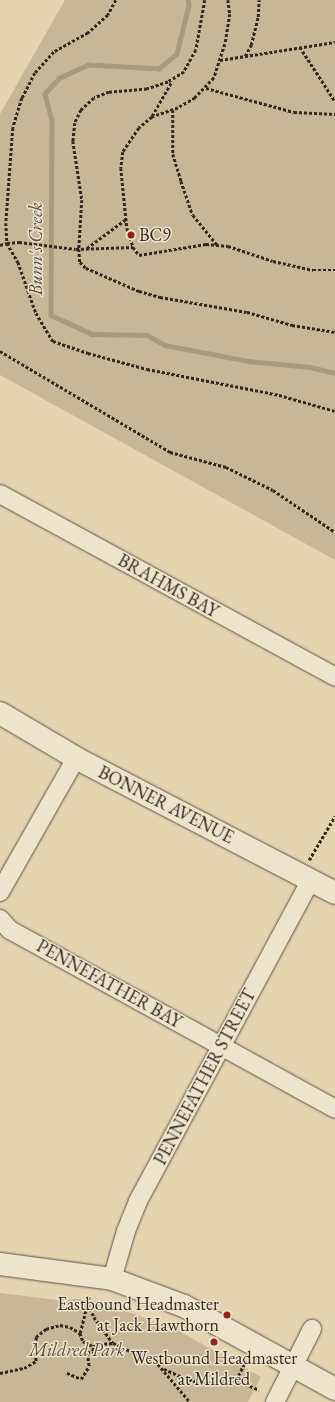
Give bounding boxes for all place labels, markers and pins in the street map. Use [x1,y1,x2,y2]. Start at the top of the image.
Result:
place label: BC9 [139,224,171,246]
marker: BC9 [126,230,136,240]
place label: Eastbound Headmaster at Jack Hawthorn [57,1294,219,1336]
marker: Eastbound Headmaster at Jack Hawthorn [222,1310,232,1320]
marker: Westbound Headmaster at Mildred [209,1337,219,1347]
place label: Westbound Headmaster at Mildred [131,1348,297,1390]

